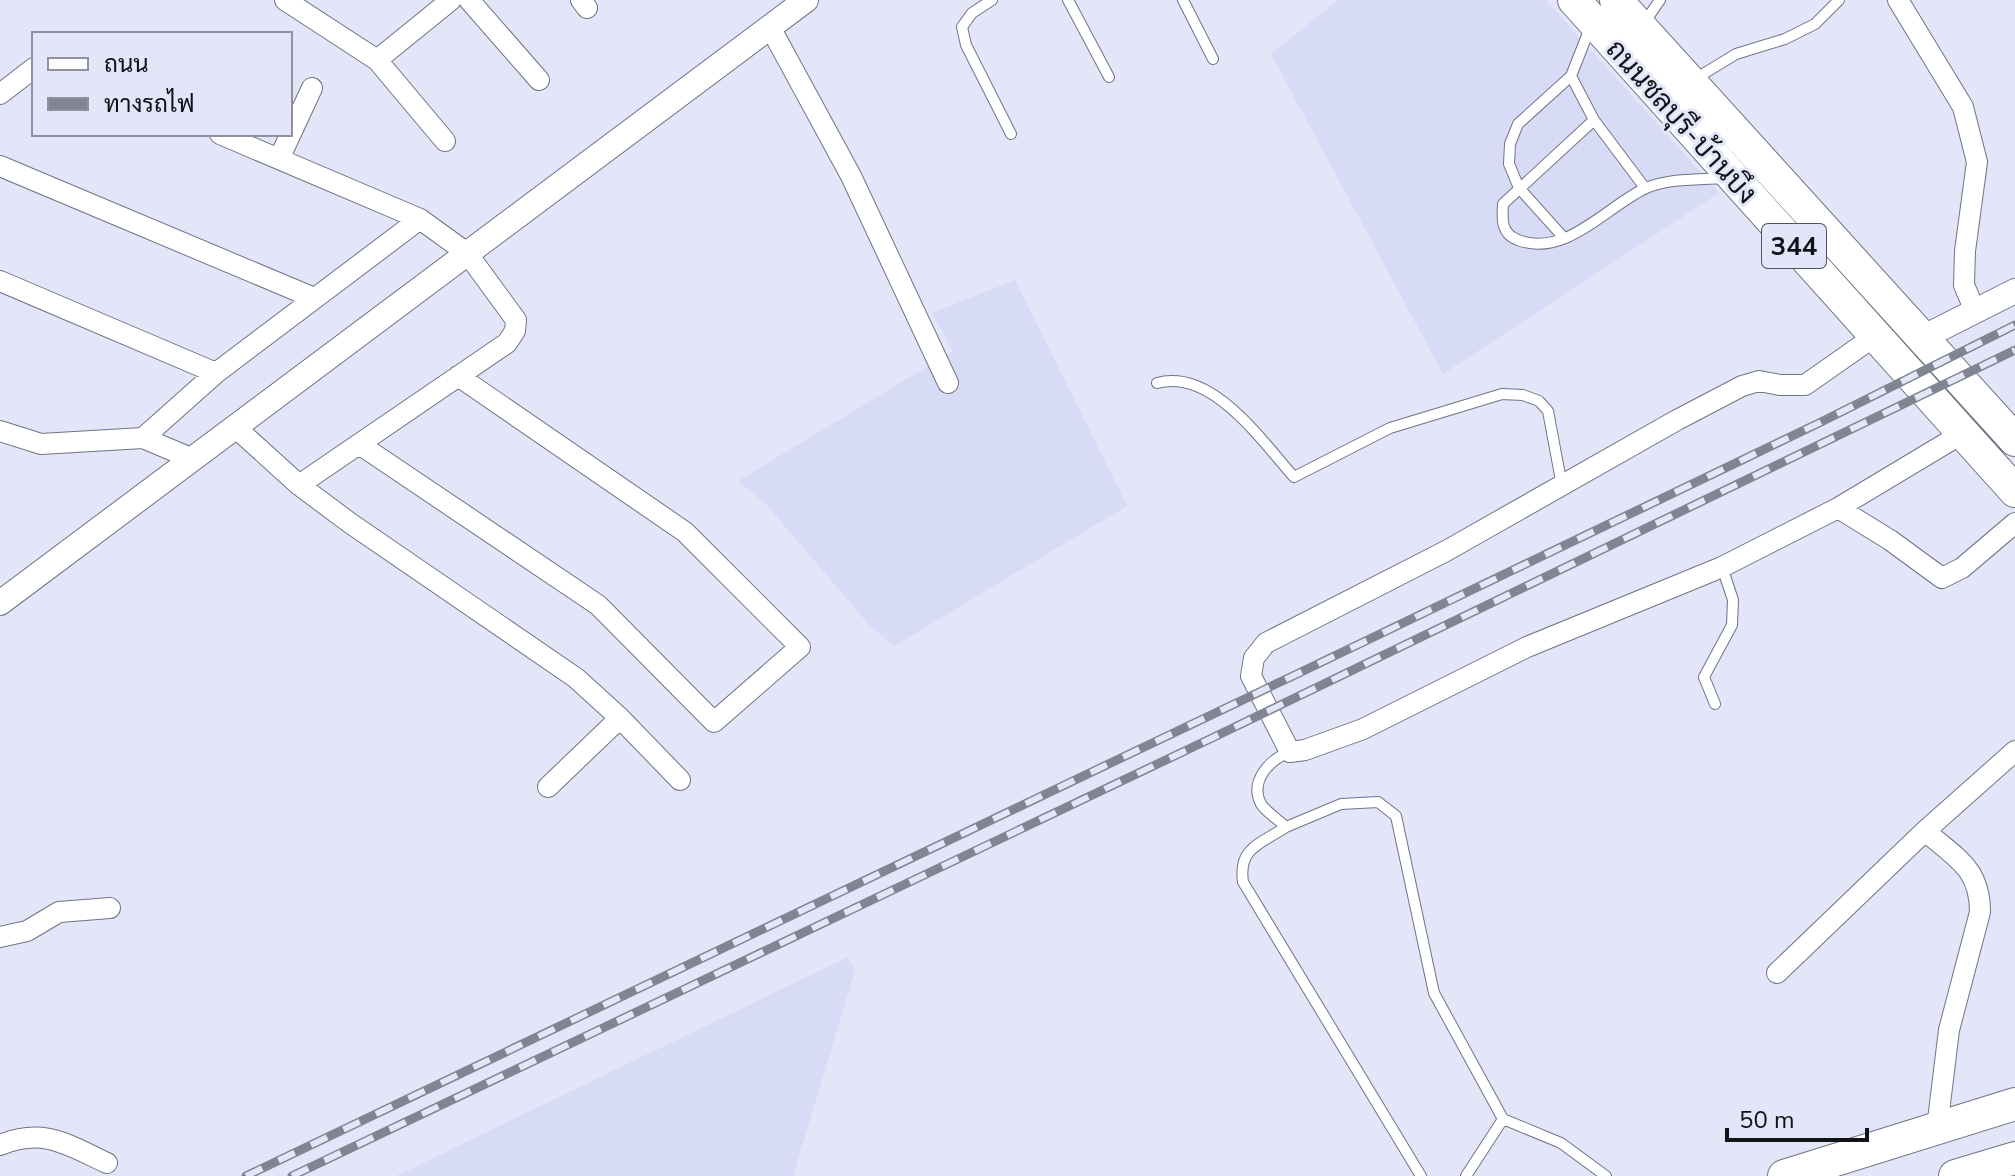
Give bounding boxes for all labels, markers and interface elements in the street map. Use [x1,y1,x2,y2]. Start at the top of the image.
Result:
street label: ถนนชลบุรี-บ้านบึง [1597,31,1765,212]
legend [32,32,292,136]
text: ถนน [104,48,149,80]
text: ทางรถไฟ [104,88,195,120]
road number: 344 [1762,224,1826,268]
scale bar [1727,1092,1867,1142]
text: 50 m [1739,1104,1795,1136]

